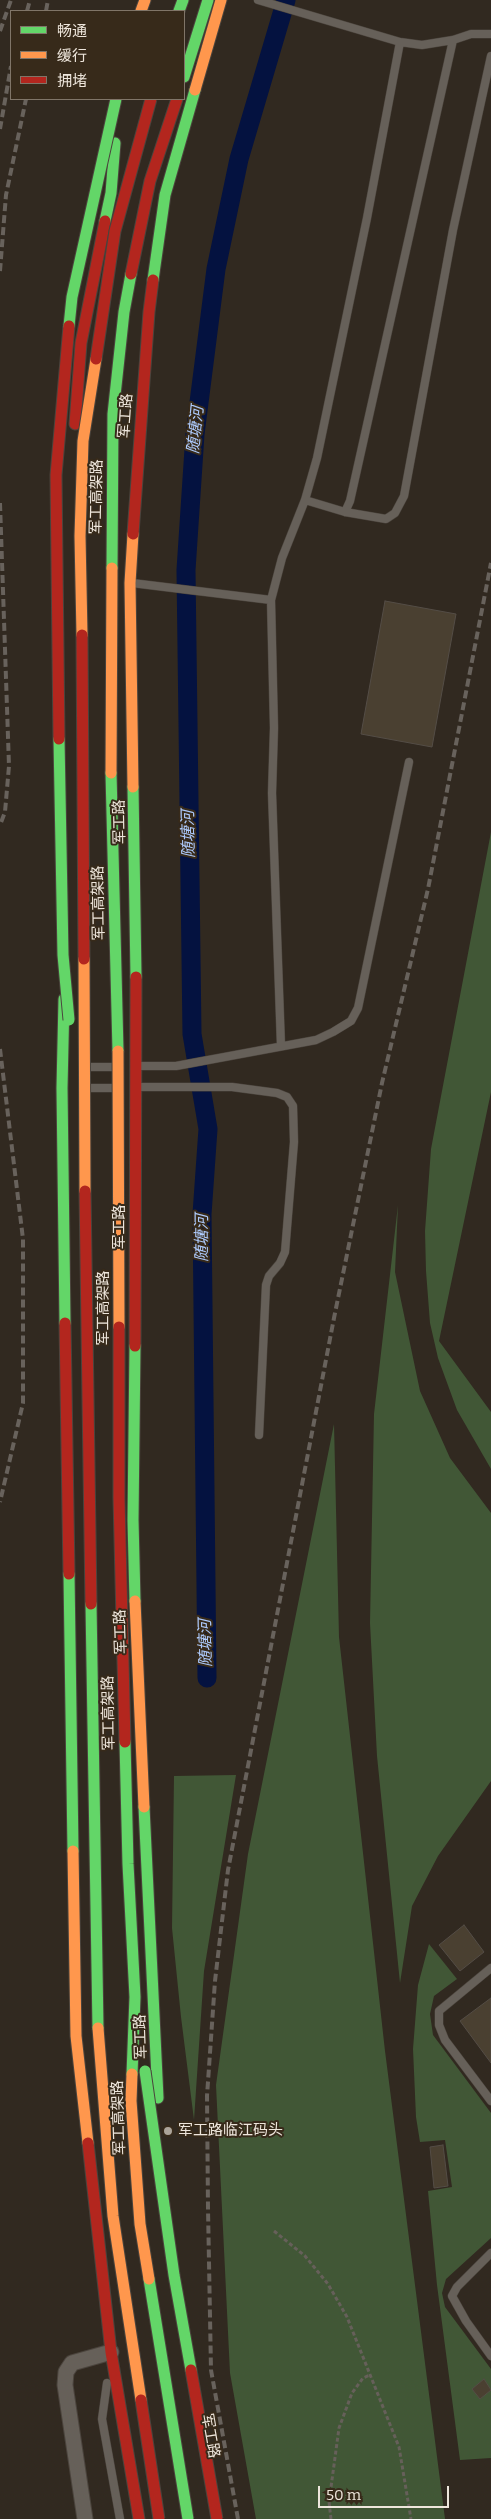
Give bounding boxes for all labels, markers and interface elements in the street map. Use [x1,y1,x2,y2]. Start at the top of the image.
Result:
legend [10,10,185,100]
text: 畅通 [57,22,87,40]
text: 缓行 [57,47,87,65]
text: 拥堵 [57,72,87,90]
street label: 军工路 [115,393,137,439]
water label: 随塘河 [184,405,208,455]
street label: 军工高架路 [87,459,107,535]
street label: 军工路 [111,799,129,845]
water label: 随塘河 [179,810,199,858]
street label: 军工高架路 [89,865,109,941]
street label: 军工路 [111,1205,129,1249]
water label: 随塘河 [193,1214,213,1262]
street label: 军工高架路 [95,1271,113,1345]
street label: 军工路 [111,1609,131,1655]
water label: 随塘河 [196,1619,216,1667]
street label: 军工高架路 [99,1675,119,1751]
street label: 军工路 [131,2014,151,2060]
street label: 军工高架路 [109,2080,129,2156]
place label: 军工路临江码头 [178,2122,283,2140]
marker: 军工路临江码头 [162,2125,174,2137]
street label: 军工路 [197,2412,223,2460]
scale bar [321,2476,452,2508]
text: 50 m [326,2486,361,2504]

